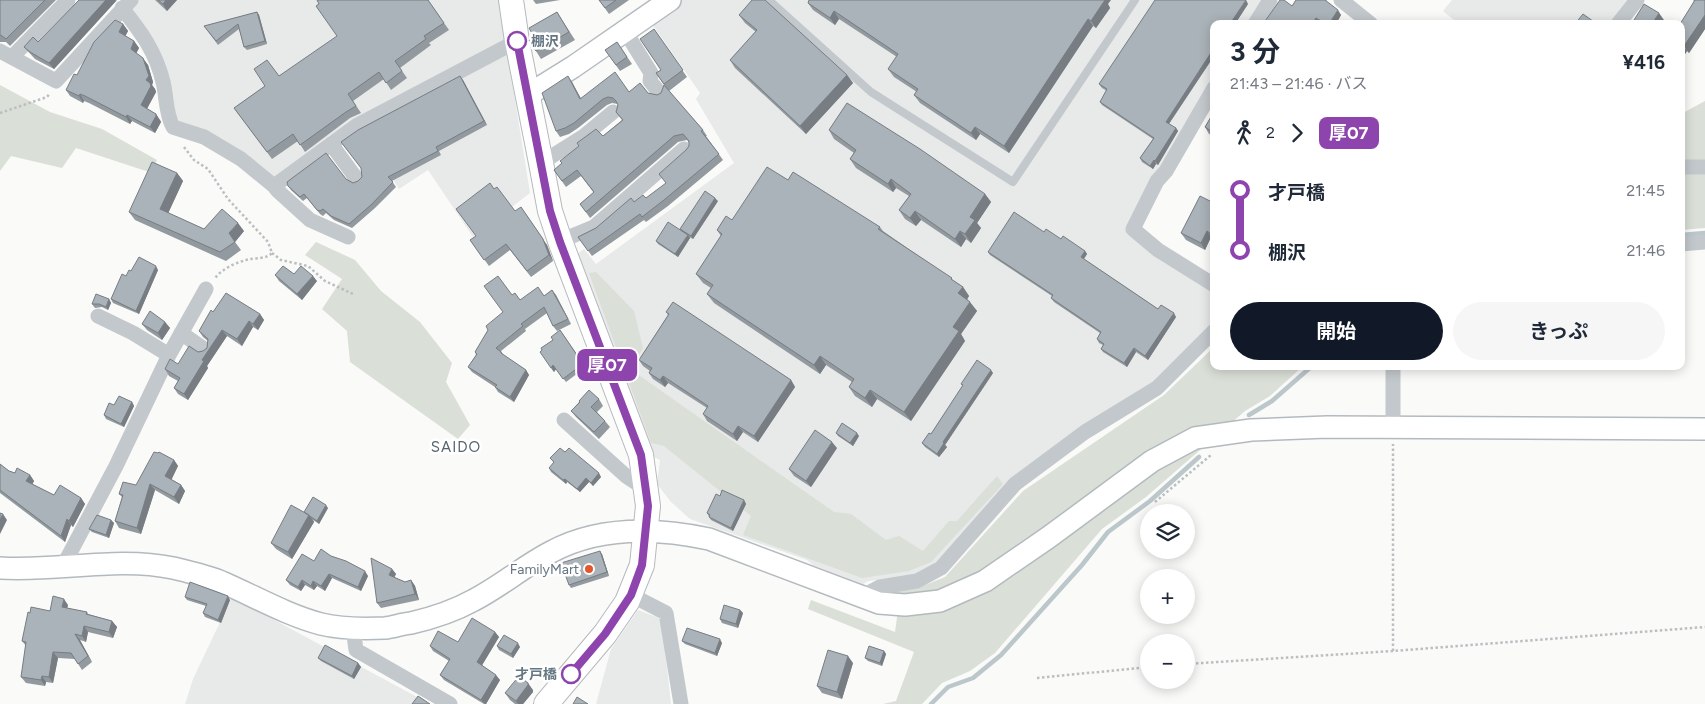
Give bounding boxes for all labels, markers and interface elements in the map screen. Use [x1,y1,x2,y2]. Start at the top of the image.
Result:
marker: 棚沢 [507,31,527,51]
place label: 棚沢 [531,33,559,50]
text: 3 分 [1230,34,1280,68]
text: ¥416 [1623,51,1665,74]
text: 21:43 – 21:46 · バス [1230,74,1368,93]
icon: walk [1230,119,1258,147]
icon: forward [1283,119,1311,147]
text: 厚07 [1329,122,1369,144]
text: 2 [1266,123,1275,142]
text: 才戸橋 [1268,181,1325,204]
text: 21:45 [1626,181,1665,200]
text: 棚沢 [1268,241,1306,264]
text: 21:46 [1626,241,1665,260]
button: 開始 [1230,302,1443,360]
button: きっぷ [1453,302,1665,360]
line badge: 厚07 [578,349,636,381]
text: 厚07 [587,354,627,376]
district label: SAIDO [431,438,481,456]
map controls [1140,504,1195,689]
button: layers [1140,504,1195,559]
place label: FamilyMart [510,561,579,578]
marker: FamilyMart [583,563,595,575]
button: + [1140,569,1195,624]
button: − [1140,634,1195,689]
marker: 才戸橋 [561,664,581,684]
place label: 才戸橋 [515,666,557,683]

